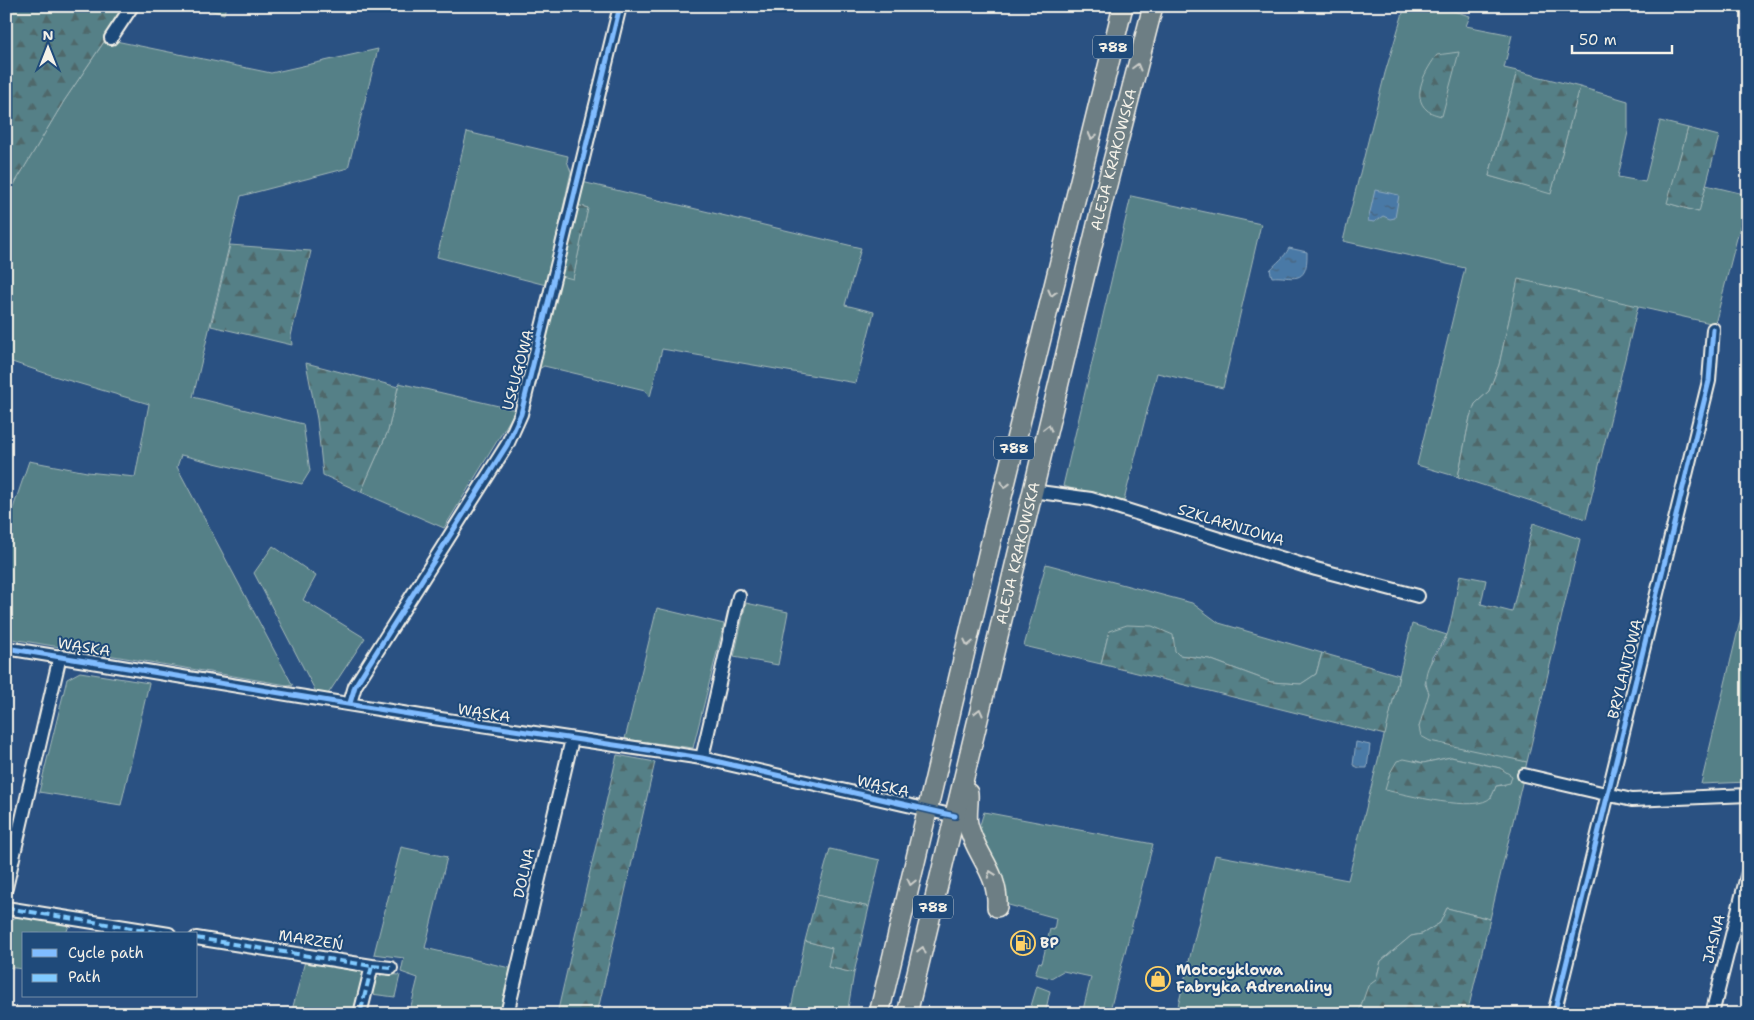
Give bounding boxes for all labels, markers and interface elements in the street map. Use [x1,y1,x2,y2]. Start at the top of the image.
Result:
north arrow [22,22,72,72]
scale bar [1572,22,1672,54]
text: N [42,26,54,44]
text: 50 m [1579,30,1617,50]
road number: 788 [1093,36,1133,58]
one-way arrow [1132,63,1142,71]
street label: ALEJA KRAKOWSKA [1086,86,1141,233]
one-way arrow [1087,131,1098,140]
one-way arrow [1048,289,1058,297]
street label: USŁUGOWA [498,327,538,413]
one-way arrow [1042,423,1053,432]
road number: 788 [994,436,1034,459]
street label: ALEJA KRAKOWSKA [991,480,1045,626]
one-way arrow [1000,481,1011,490]
street label: SZKLARNIOWA [1175,499,1287,551]
street label: BRYLANTOWA [1603,617,1647,721]
street label: WĄSKA [56,633,112,661]
one-way arrow [963,639,974,648]
street label: WĄSKA [456,699,512,727]
one-way arrow [973,707,984,716]
street label: WĄSKA [855,770,911,802]
street label: DOLNA [509,846,539,900]
one-way arrow [987,870,997,879]
one-way arrow [906,877,917,886]
road number: 788 [913,896,953,919]
street label: JASNA [1698,912,1730,966]
street label: MARZEŃ [277,924,345,955]
fuel station icon: BP [1010,930,1036,956]
legend [22,932,198,998]
place label: BP [1040,933,1059,953]
text: Cycle path [68,943,144,963]
one-way arrow [916,946,927,955]
place label: Motocyklowa Fabryka Adrenaliny [1176,960,1333,997]
shop icon: Motocyklowa Fabryka Adrenaliny [1145,966,1171,992]
text: Path [68,967,101,987]

